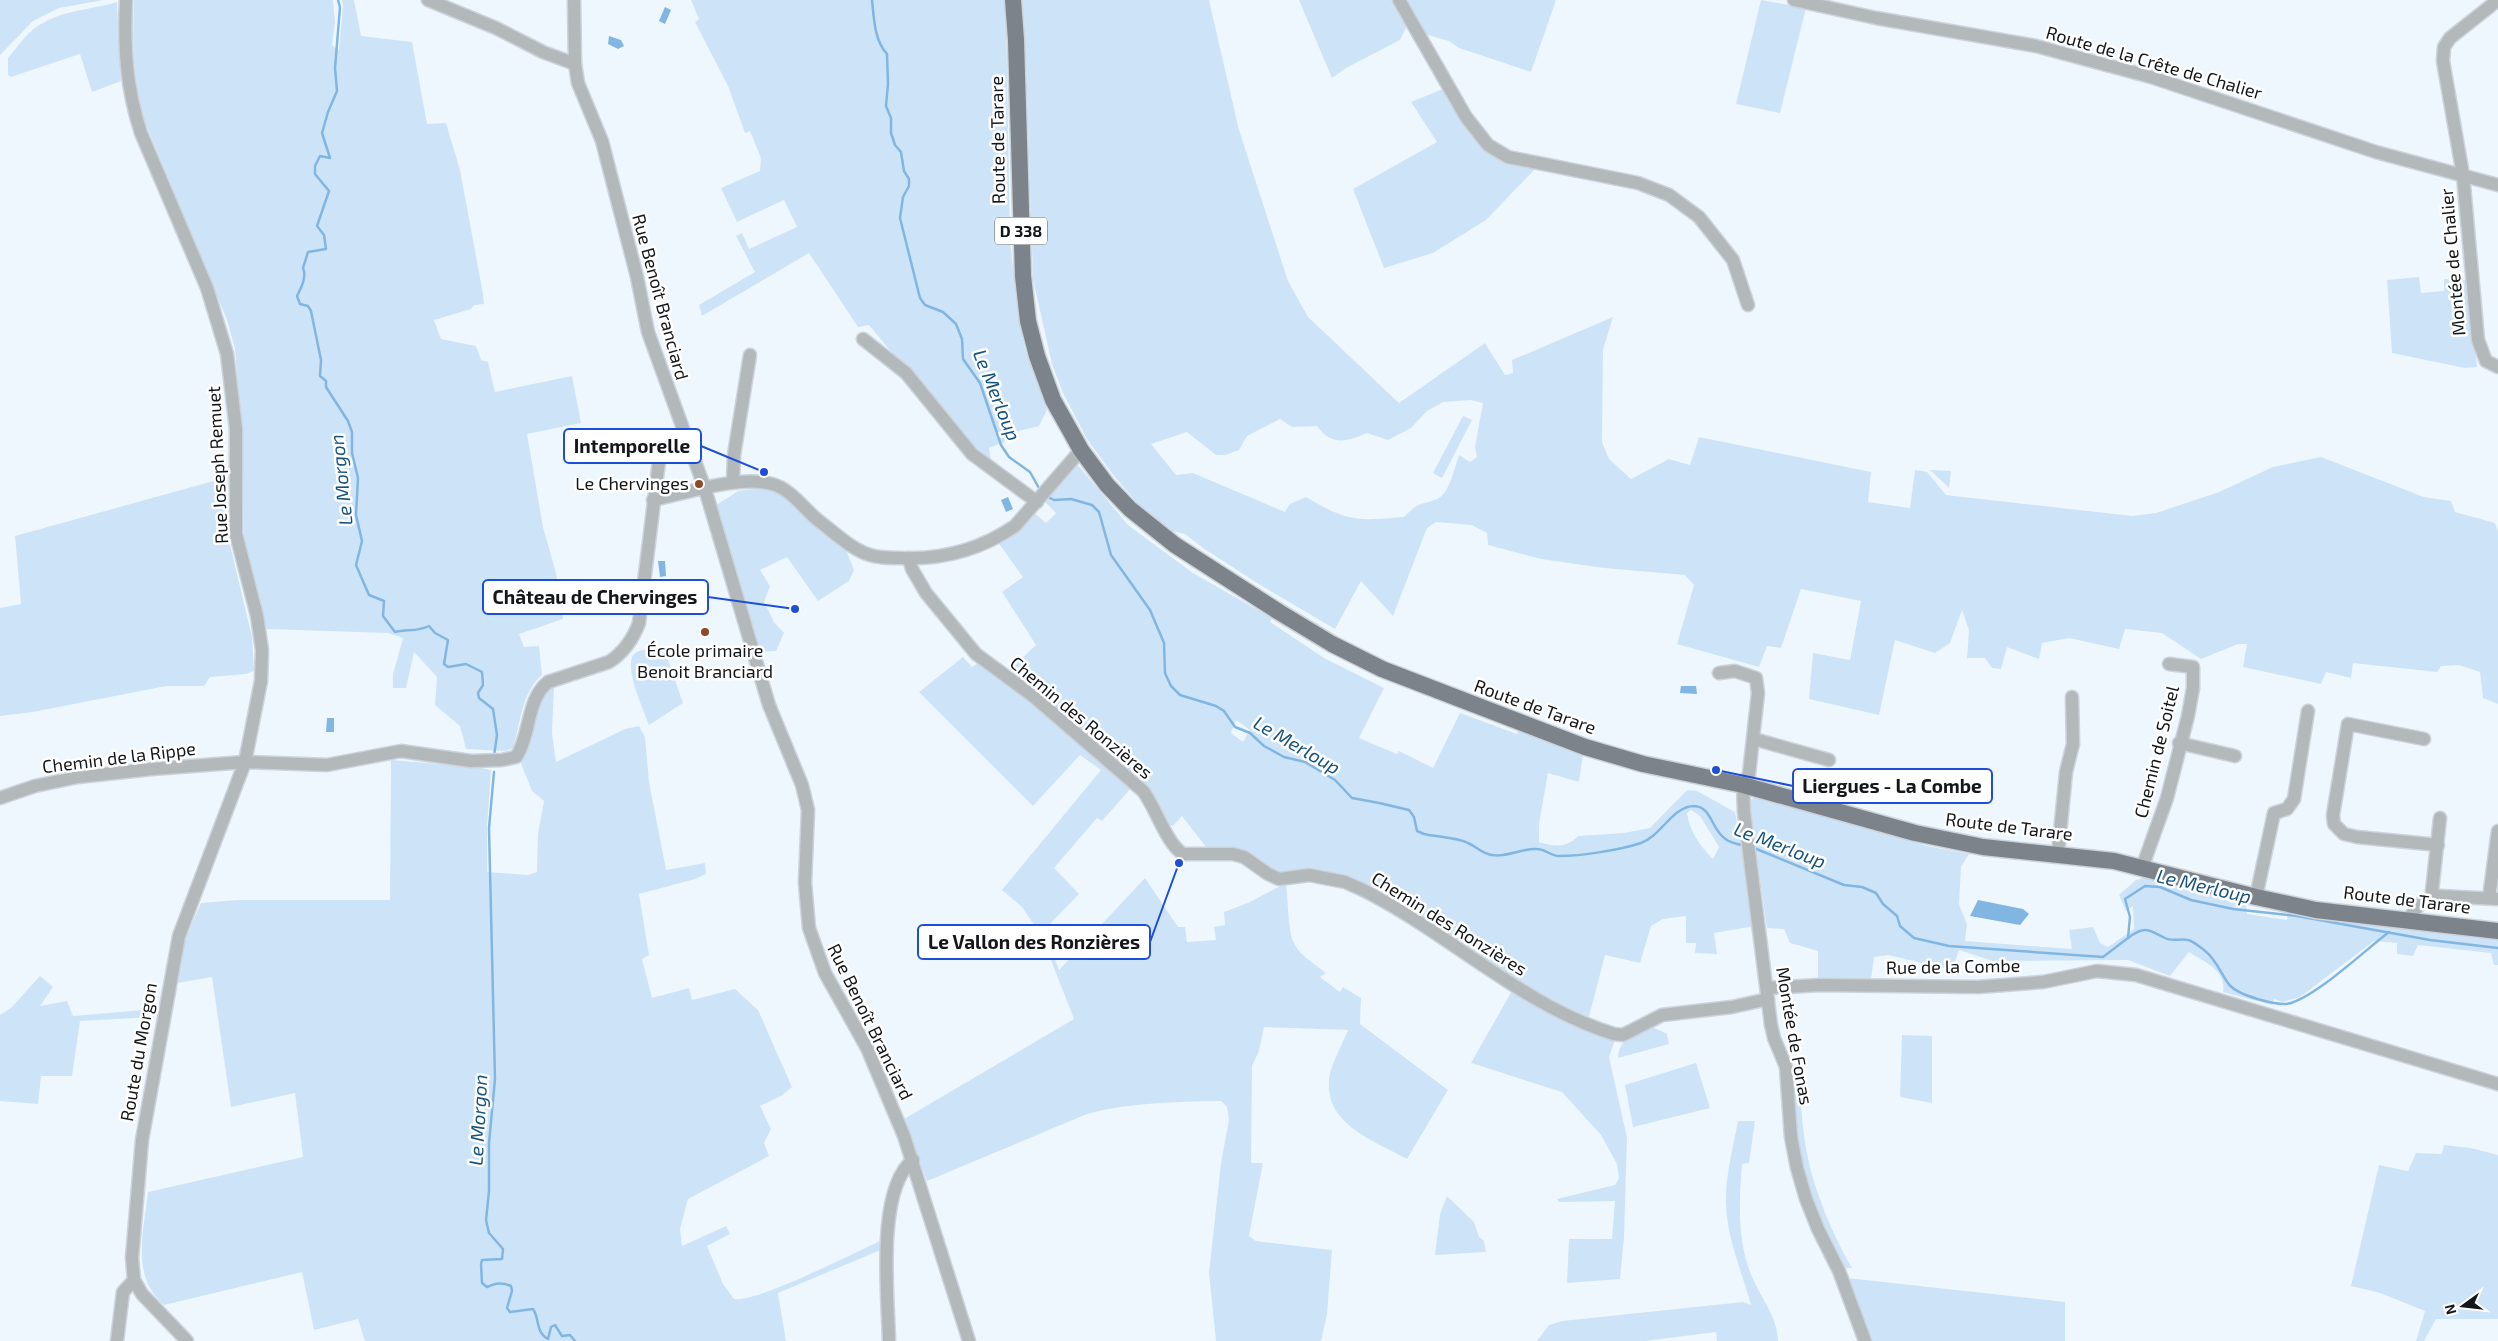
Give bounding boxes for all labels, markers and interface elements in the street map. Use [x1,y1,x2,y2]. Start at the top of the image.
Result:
street label: Route de la Crête de Chalier [2044,21,2265,103]
street label: Route de Tarare [985,76,1009,204]
street label: Montée de Chalier [2435,187,2469,337]
street label: Rue Benoît Branciard [628,211,694,382]
road number: D 338 [995,218,1047,245]
water label: Le Merloup [969,346,1026,444]
street label: Rue Joseph Remuet [202,385,232,545]
callout: Intemporelle [564,429,701,463]
water label: Le Morgon [324,433,357,527]
text: Intemporelle [574,434,691,457]
place label: Le Chervinges [575,472,689,494]
marker: Le Chervinges [693,478,705,490]
callout: Château de Chervinges [483,580,708,614]
text: Château de Chervinges [493,585,697,608]
marker: École primaire Benoit Branciard [699,626,711,638]
place label: École primaire Benoit Branciard [637,639,773,682]
street label: Chemin des Ronzières [1006,651,1157,783]
street label: Route de Tarare [1471,674,1599,738]
street label: Chemin de Soitel [2129,683,2183,820]
water label: Le Merloup [1250,711,1345,779]
street label: Chemin de la Rippe [41,737,197,777]
callout: Liergues - La Combe [1793,769,1992,803]
text: Liergues - La Combe [1802,774,1982,797]
street label: Route de Tarare [1944,807,2074,845]
water label: Le Merloup [1731,817,1829,873]
water label: Le Merloup [2155,863,2254,908]
street label: Chemin des Ronzières [1368,866,1531,980]
street label: Route de Tarare [2342,880,2472,918]
callout: Le Vallon des Ronzières [918,925,1150,959]
text: Le Vallon des Ronzières [928,930,1140,953]
street label: Rue Benoît Branciard [823,940,918,1103]
street label: Rue de la Combe [1886,954,2020,978]
street label: Montée de Fonas [1772,965,1818,1107]
street label: Route du Morgon [115,981,161,1123]
water label: Le Morgon [464,1074,491,1166]
north arrow [2438,1281,2488,1331]
text: N [2440,1302,2459,1317]

